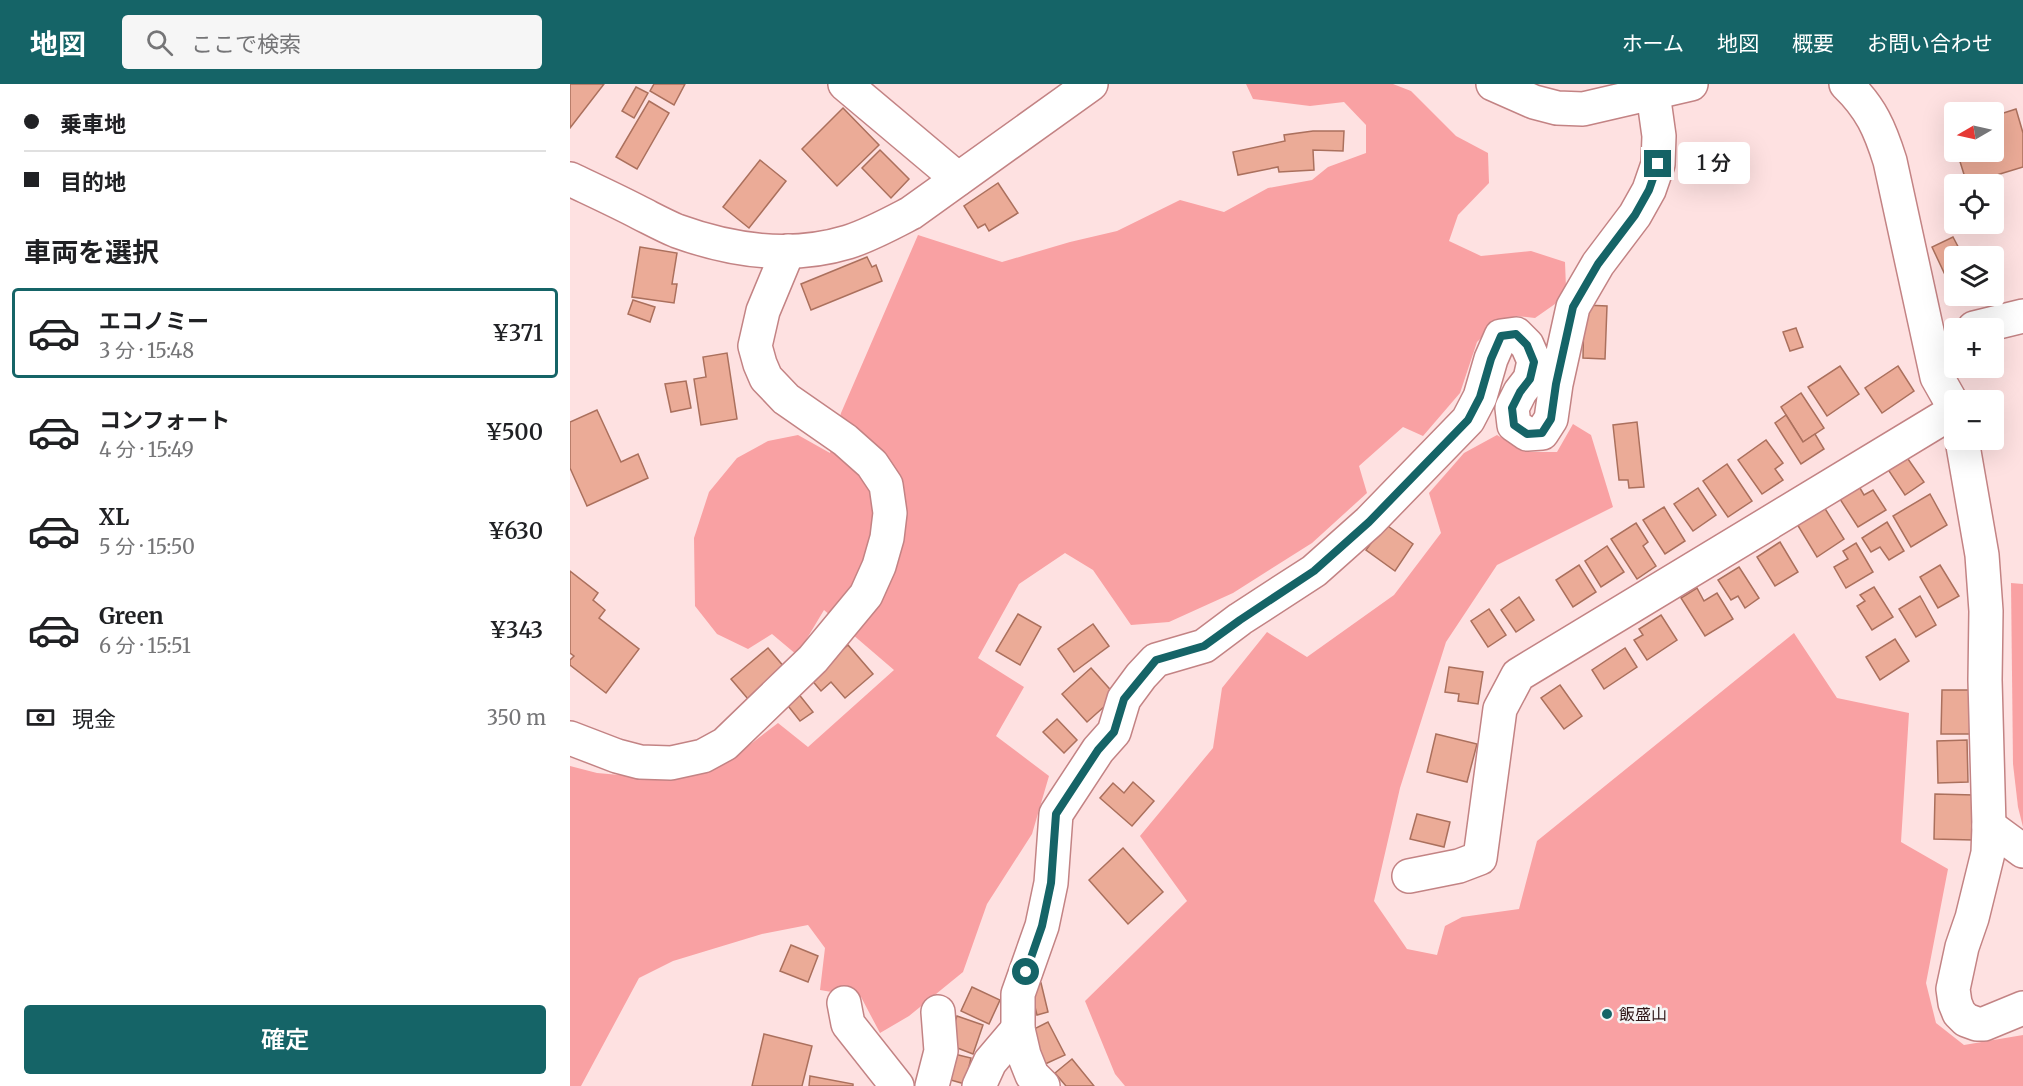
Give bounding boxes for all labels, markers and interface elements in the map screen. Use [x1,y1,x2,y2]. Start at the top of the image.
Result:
search box [122,15,542,69]
text: 地図 [30,26,86,62]
icon: search [143,26,176,59]
text: ここで検索 [191,30,301,58]
text: ホーム [1622,30,1684,57]
text: 地図 [1717,30,1759,57]
text: 概要 [1792,30,1834,57]
text: お問い合わせ [1867,30,1993,57]
north arrow [1944,102,2004,162]
map controls [1944,102,2004,450]
text: 乗車地 [60,110,126,138]
callout: 1 分 [1679,143,1751,185]
route end [1644,150,1671,177]
text: 1 分 [1697,150,1731,175]
text: 目的地 [60,168,126,196]
button: locate [1944,174,2004,234]
text: 車両を選択 [24,235,159,269]
button: layers [1944,246,2004,306]
icon: car [27,306,81,360]
text: エコノミー [99,307,209,335]
button: + [1944,318,2004,378]
text: ¥371 [492,319,543,347]
text: 3 分 · 15:48 [99,338,194,363]
button: − [1944,390,2004,450]
icon: car [27,405,81,459]
text: コンフォート [99,406,230,434]
text: ¥500 [485,418,543,446]
text: 4 分 · 15:49 [99,437,194,462]
text: XL [99,503,129,531]
icon: car [27,504,81,558]
text: ¥630 [488,517,543,545]
text: 5 分 · 15:50 [99,534,195,559]
text: Green [99,602,163,630]
icon: car [27,603,81,657]
text: ¥343 [490,616,543,644]
text: 6 分 · 15:51 [99,633,191,658]
icon: cash [24,701,57,734]
text: 現金 [72,705,116,733]
text: 350 m [487,705,546,730]
route start [1012,958,1039,985]
place label: 飯盛山 [1619,1004,1667,1024]
button: 確定 [24,1005,546,1074]
marker: 飯盛山 [1600,1007,1614,1021]

